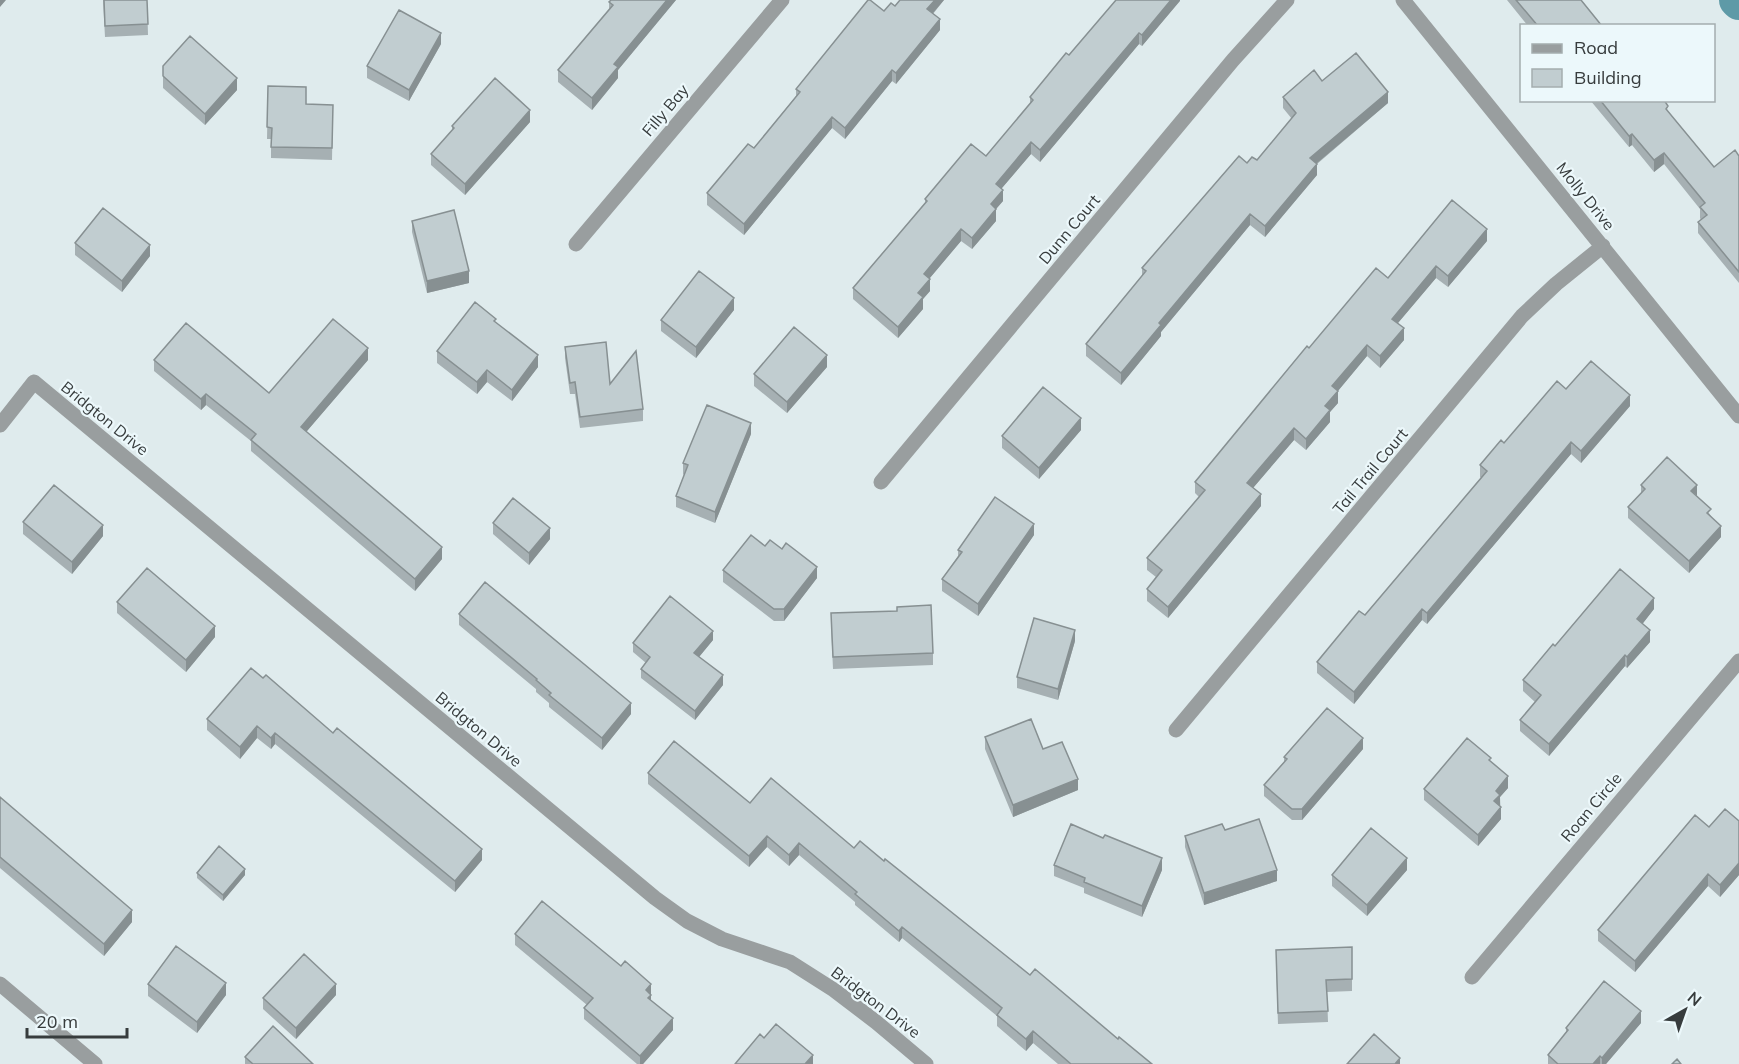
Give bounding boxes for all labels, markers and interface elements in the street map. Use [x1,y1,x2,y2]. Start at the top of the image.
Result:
legend [1520,24,1715,102]
text: Road [1574,36,1618,59]
text: Building [1574,66,1642,89]
street label: Filly Bay [637,79,693,140]
street label: Molly Drive [1552,158,1620,234]
street label: Dunn Court [1034,190,1104,268]
street label: Bridgton Drive [57,377,153,459]
street label: Tail Trail Court [1328,424,1412,518]
street label: Bridgton Drive [432,687,526,771]
street label: Roan Circle [1556,768,1626,846]
street label: Bridgton Drive [827,962,925,1042]
north arrow [1655,980,1715,1040]
text: N [1684,987,1706,1010]
scale bar [27,1001,128,1039]
text: 20 m [36,1010,78,1033]

